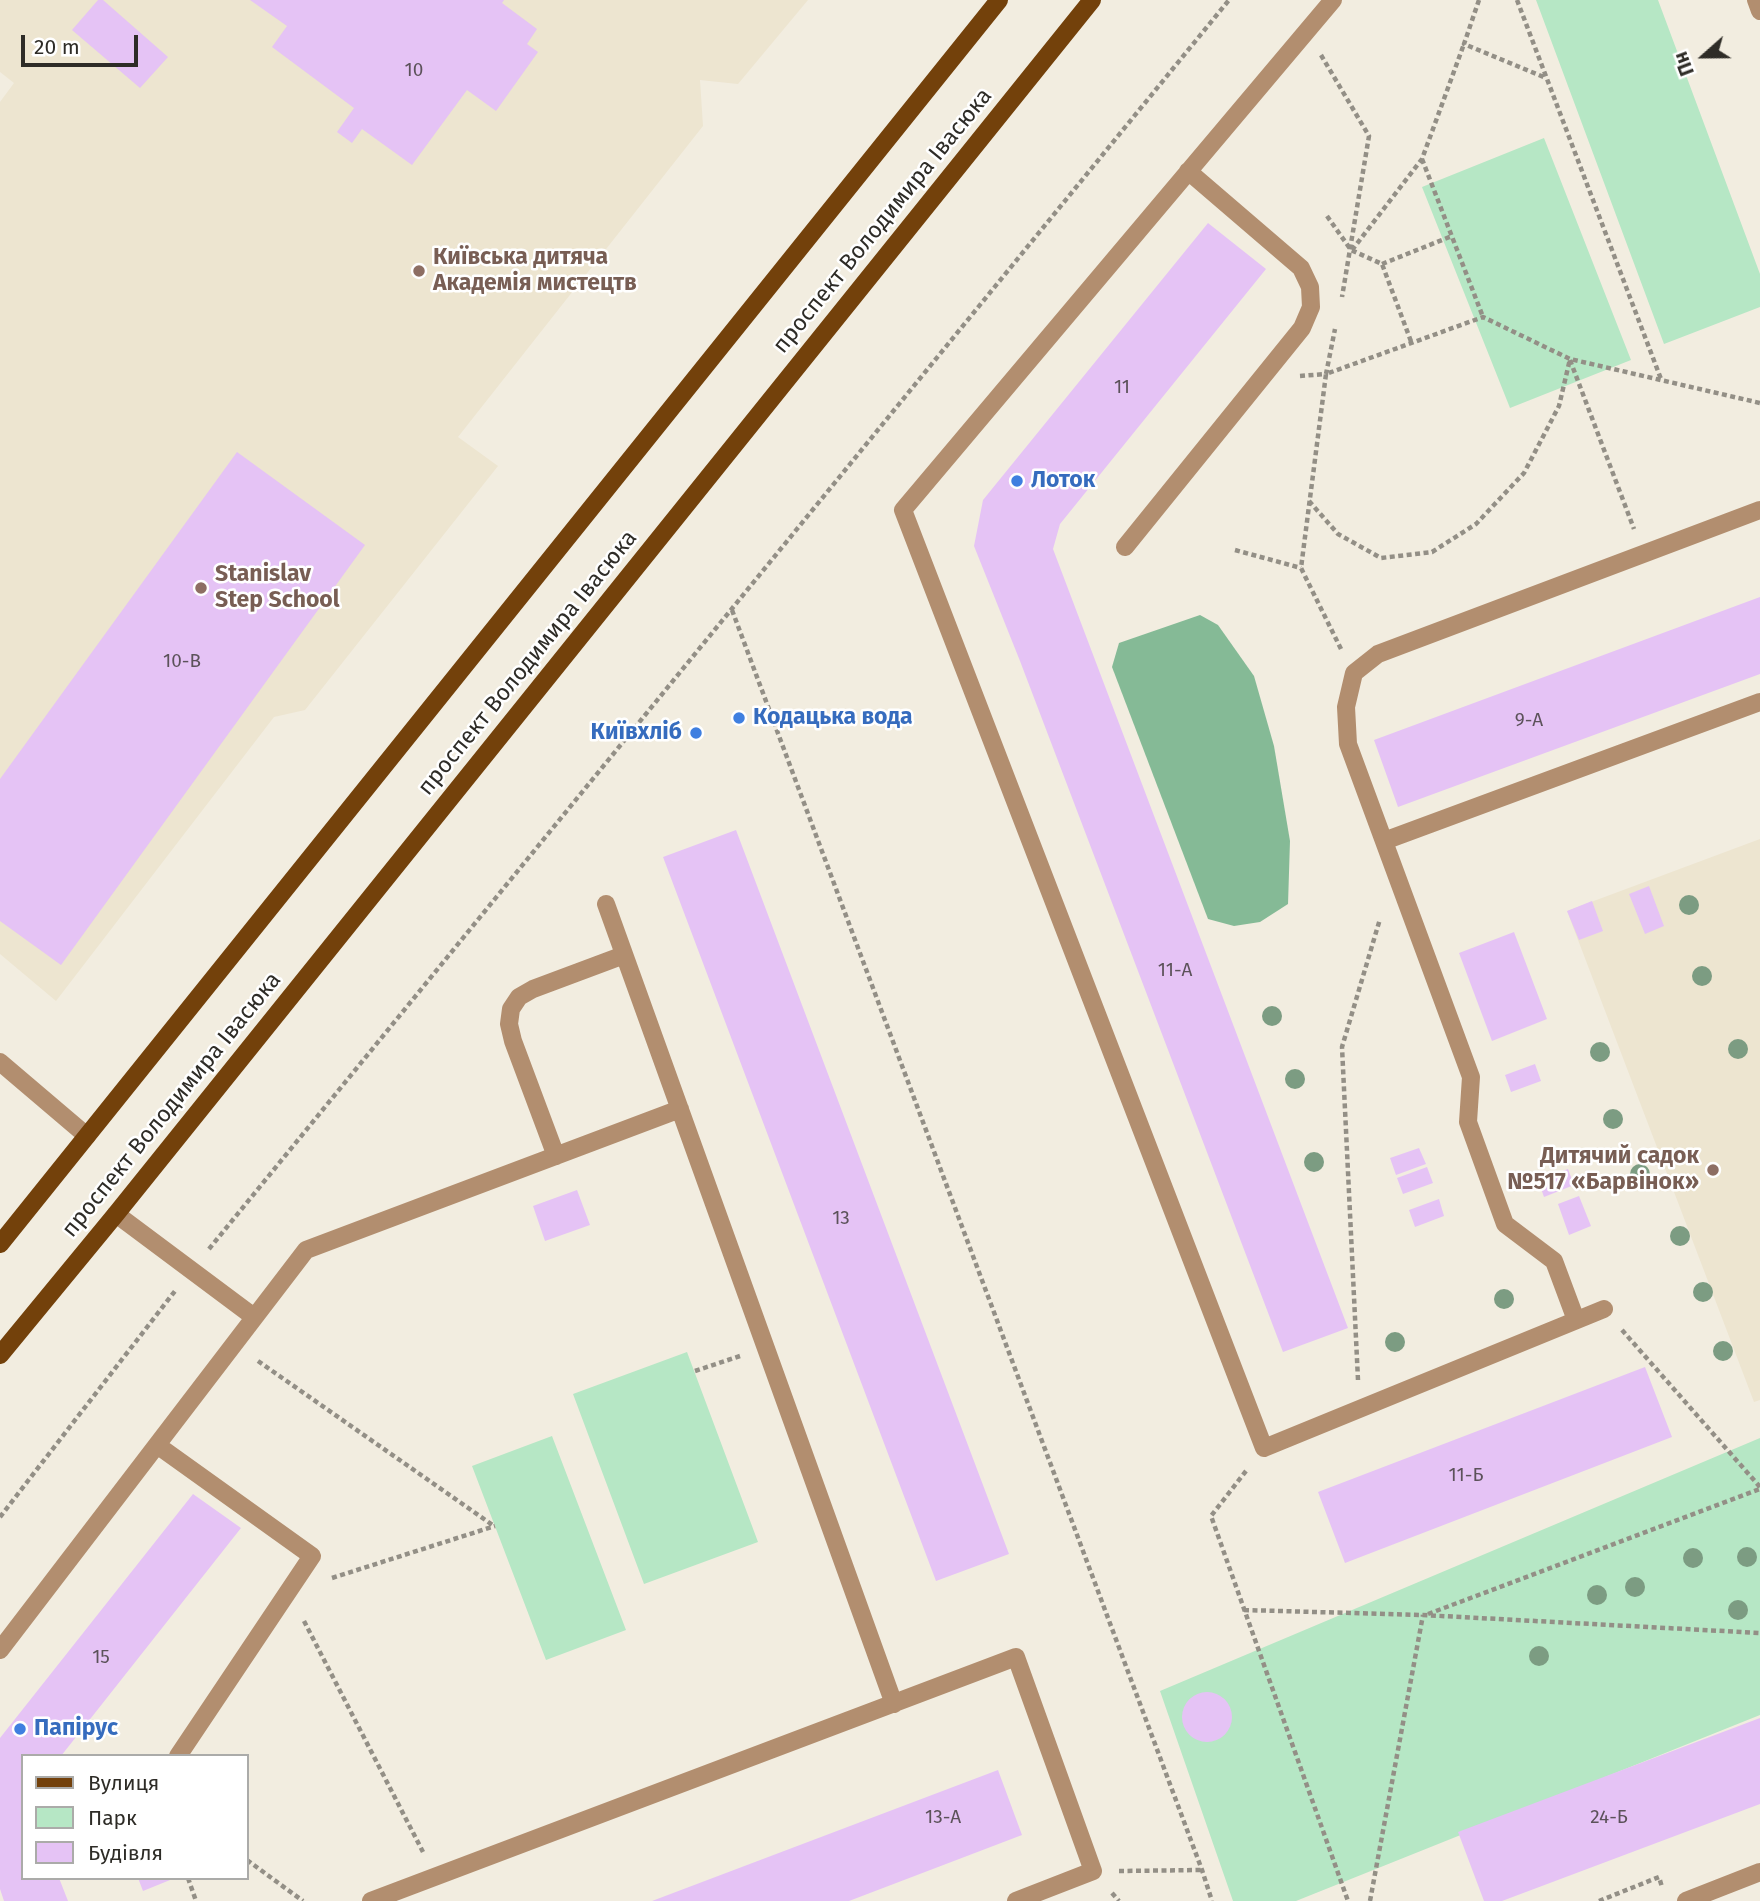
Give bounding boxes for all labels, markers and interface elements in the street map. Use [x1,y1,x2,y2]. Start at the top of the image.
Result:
scale bar [24,21,142,65]
north arrow [1669,21,1739,91]
text: 20 m [34,34,80,60]
text: Пн [1669,48,1699,79]
house number: 10 [405,60,423,82]
street label: проспект Володимира Івасюка [768,83,998,359]
place label: Київська дитяча Академія мистецтв [433,244,637,298]
marker: Київська дитяча Академія мистецтв [411,263,427,279]
house number: 11 [1114,377,1130,399]
place label: Лоток [1031,467,1095,495]
marker: Лоток [1009,473,1025,489]
street label: проспект Володимира Івасюка [413,525,643,801]
place label: Stanislav Step School [215,561,340,615]
marker: Stanislav Step School [193,580,209,596]
house number: 10-В [163,651,201,673]
place label: Кодацька вода [753,704,913,732]
marker: Кодацька вода [731,710,747,726]
house number: 9-А [1515,710,1543,732]
place label: Київхліб [591,719,682,747]
marker: Київхліб [688,725,704,741]
house number: 11-А [1158,960,1192,982]
street label: проспект Володимира Івасюка [57,967,287,1243]
place label: Дитячий садок №517 «Барвінок» [1507,1143,1699,1197]
marker: Дитячий садок №517 «Барвінок» [1705,1162,1721,1178]
house number: 13 [832,1208,850,1230]
house number: 11-Б [1449,1465,1483,1487]
house number: 15 [92,1647,110,1669]
place label: Папірус [34,1715,118,1743]
marker: Папірус [12,1721,28,1737]
legend [21,1754,248,1880]
text: Вулиця [88,1770,159,1796]
text: Парк [88,1805,137,1831]
house number: 13-А [925,1807,961,1829]
house number: 24-Б [1590,1807,1628,1829]
text: Будівля [88,1840,163,1866]

